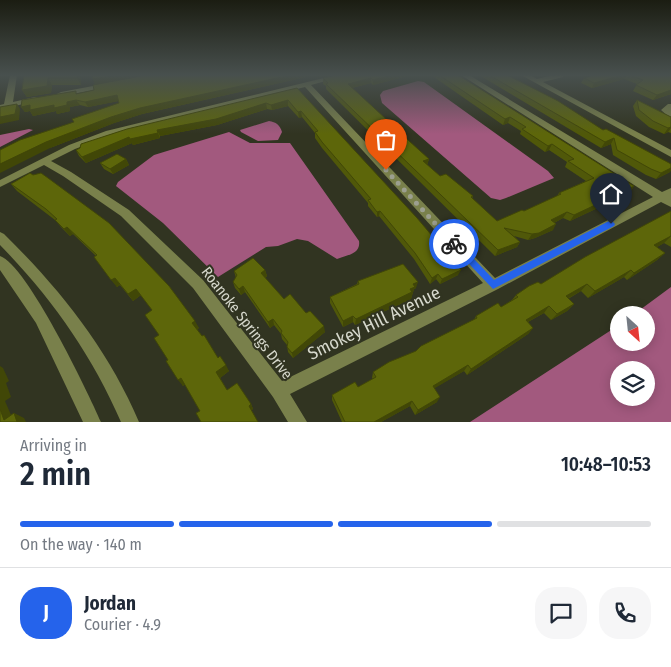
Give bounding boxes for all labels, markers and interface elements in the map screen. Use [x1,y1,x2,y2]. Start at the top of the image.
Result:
pin [365,119,407,170]
icon: bag [372,126,400,154]
pin [590,173,632,224]
icon: home [597,180,625,208]
courier [429,219,479,269]
icon: bike [440,230,468,258]
street label: Roanoke Springs Drive [198,263,296,383]
street label: Smokey Hill Avenue [304,281,444,365]
north arrow [610,306,655,351]
map controls [610,306,655,406]
button: layers [610,361,655,406]
text: Arriving in [20,436,87,455]
text: 10:48–10:53 [561,453,651,476]
text: 2 min [20,455,91,493]
text: On the way · 140 m [20,535,142,554]
button: chat [535,587,587,639]
button: phone [599,587,651,639]
text: Jordan [84,592,136,615]
text: J [43,601,49,624]
text: Courier · 4.9 [84,615,161,634]

